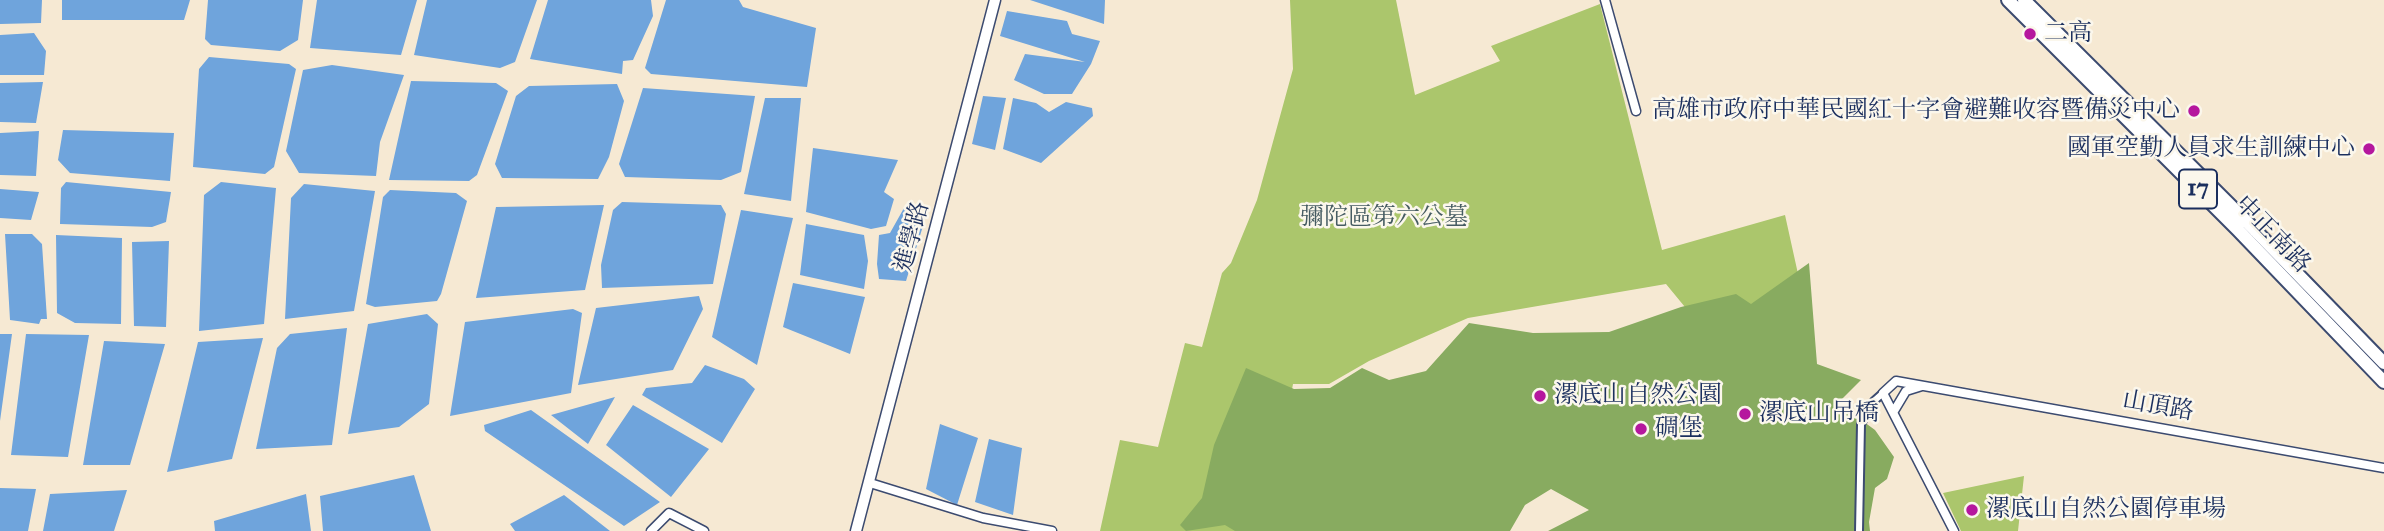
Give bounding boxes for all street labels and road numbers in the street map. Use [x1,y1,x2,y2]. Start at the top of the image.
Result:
road number: 17 [2179,170,2217,208]
street label: 中正南路 [2228,190,2316,280]
street label: 進學路 [890,198,936,276]
street label: 山頂路 [2120,387,2196,427]

